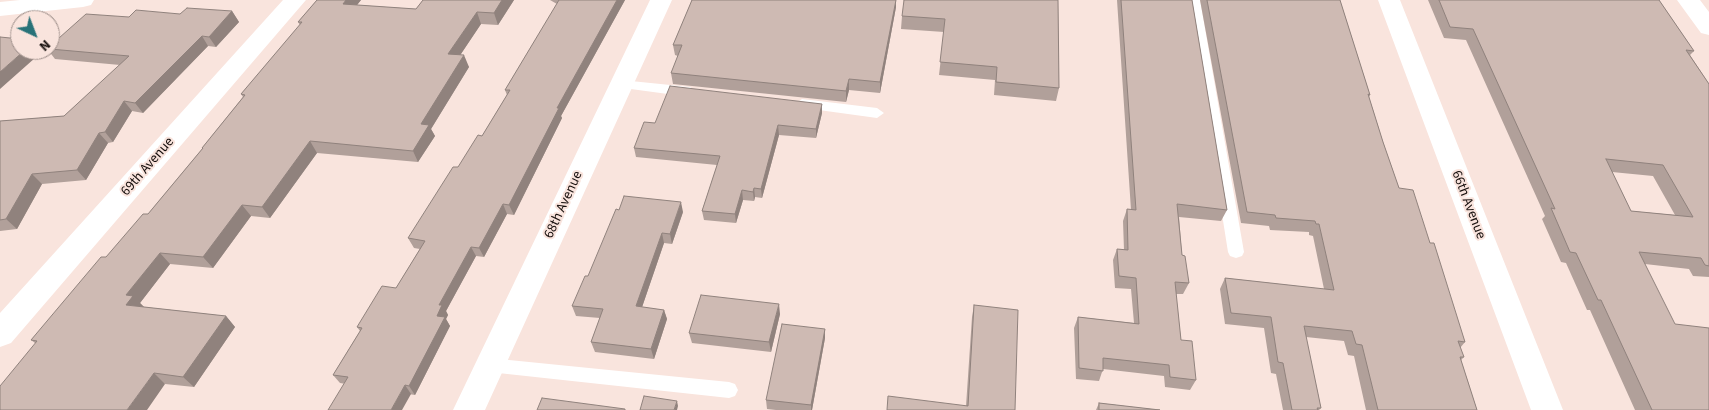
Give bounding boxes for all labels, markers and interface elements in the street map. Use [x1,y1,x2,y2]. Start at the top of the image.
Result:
north arrow [10,10,60,60]
text: N [34,35,55,56]
street label: 69th Avenue [118,134,178,200]
street label: 66th Avenue [1447,168,1489,242]
street label: 68th Avenue [541,169,587,241]

